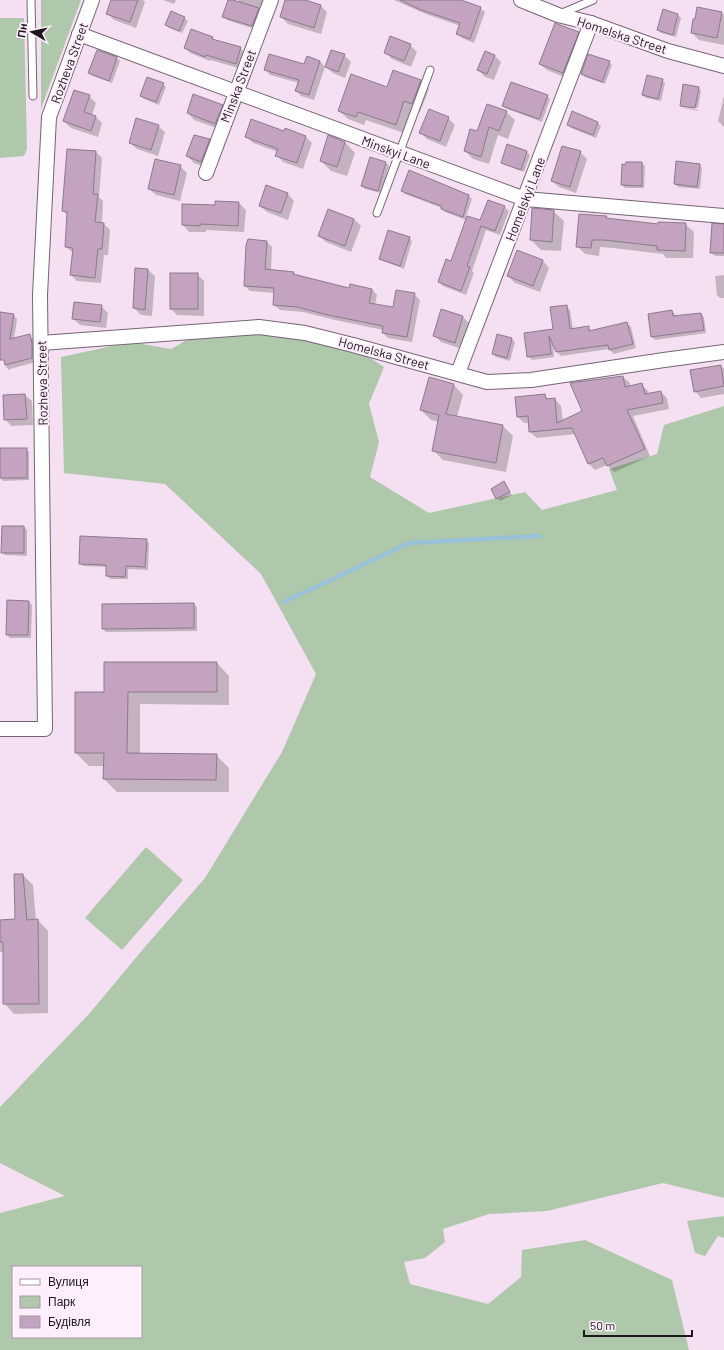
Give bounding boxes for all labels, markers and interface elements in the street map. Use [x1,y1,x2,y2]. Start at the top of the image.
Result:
north arrow [12,12,52,52]
street label: Homelska Street [575,13,669,57]
street label: Rozheva Street [47,20,91,106]
text: Пн [14,22,29,39]
street label: Minska Street [217,47,259,125]
street label: Minskyi Lane [359,132,433,172]
street label: Homelskyi Lane [502,155,548,243]
street label: Homelska Street [337,333,431,373]
street label: Rozheva Street [33,340,51,426]
legend [12,1266,142,1338]
text: Вулиця [48,1274,89,1289]
text: Парк [48,1294,76,1309]
scale bar [584,1312,692,1338]
text: Будівля [48,1314,90,1329]
text: 50 m [590,1318,615,1332]

